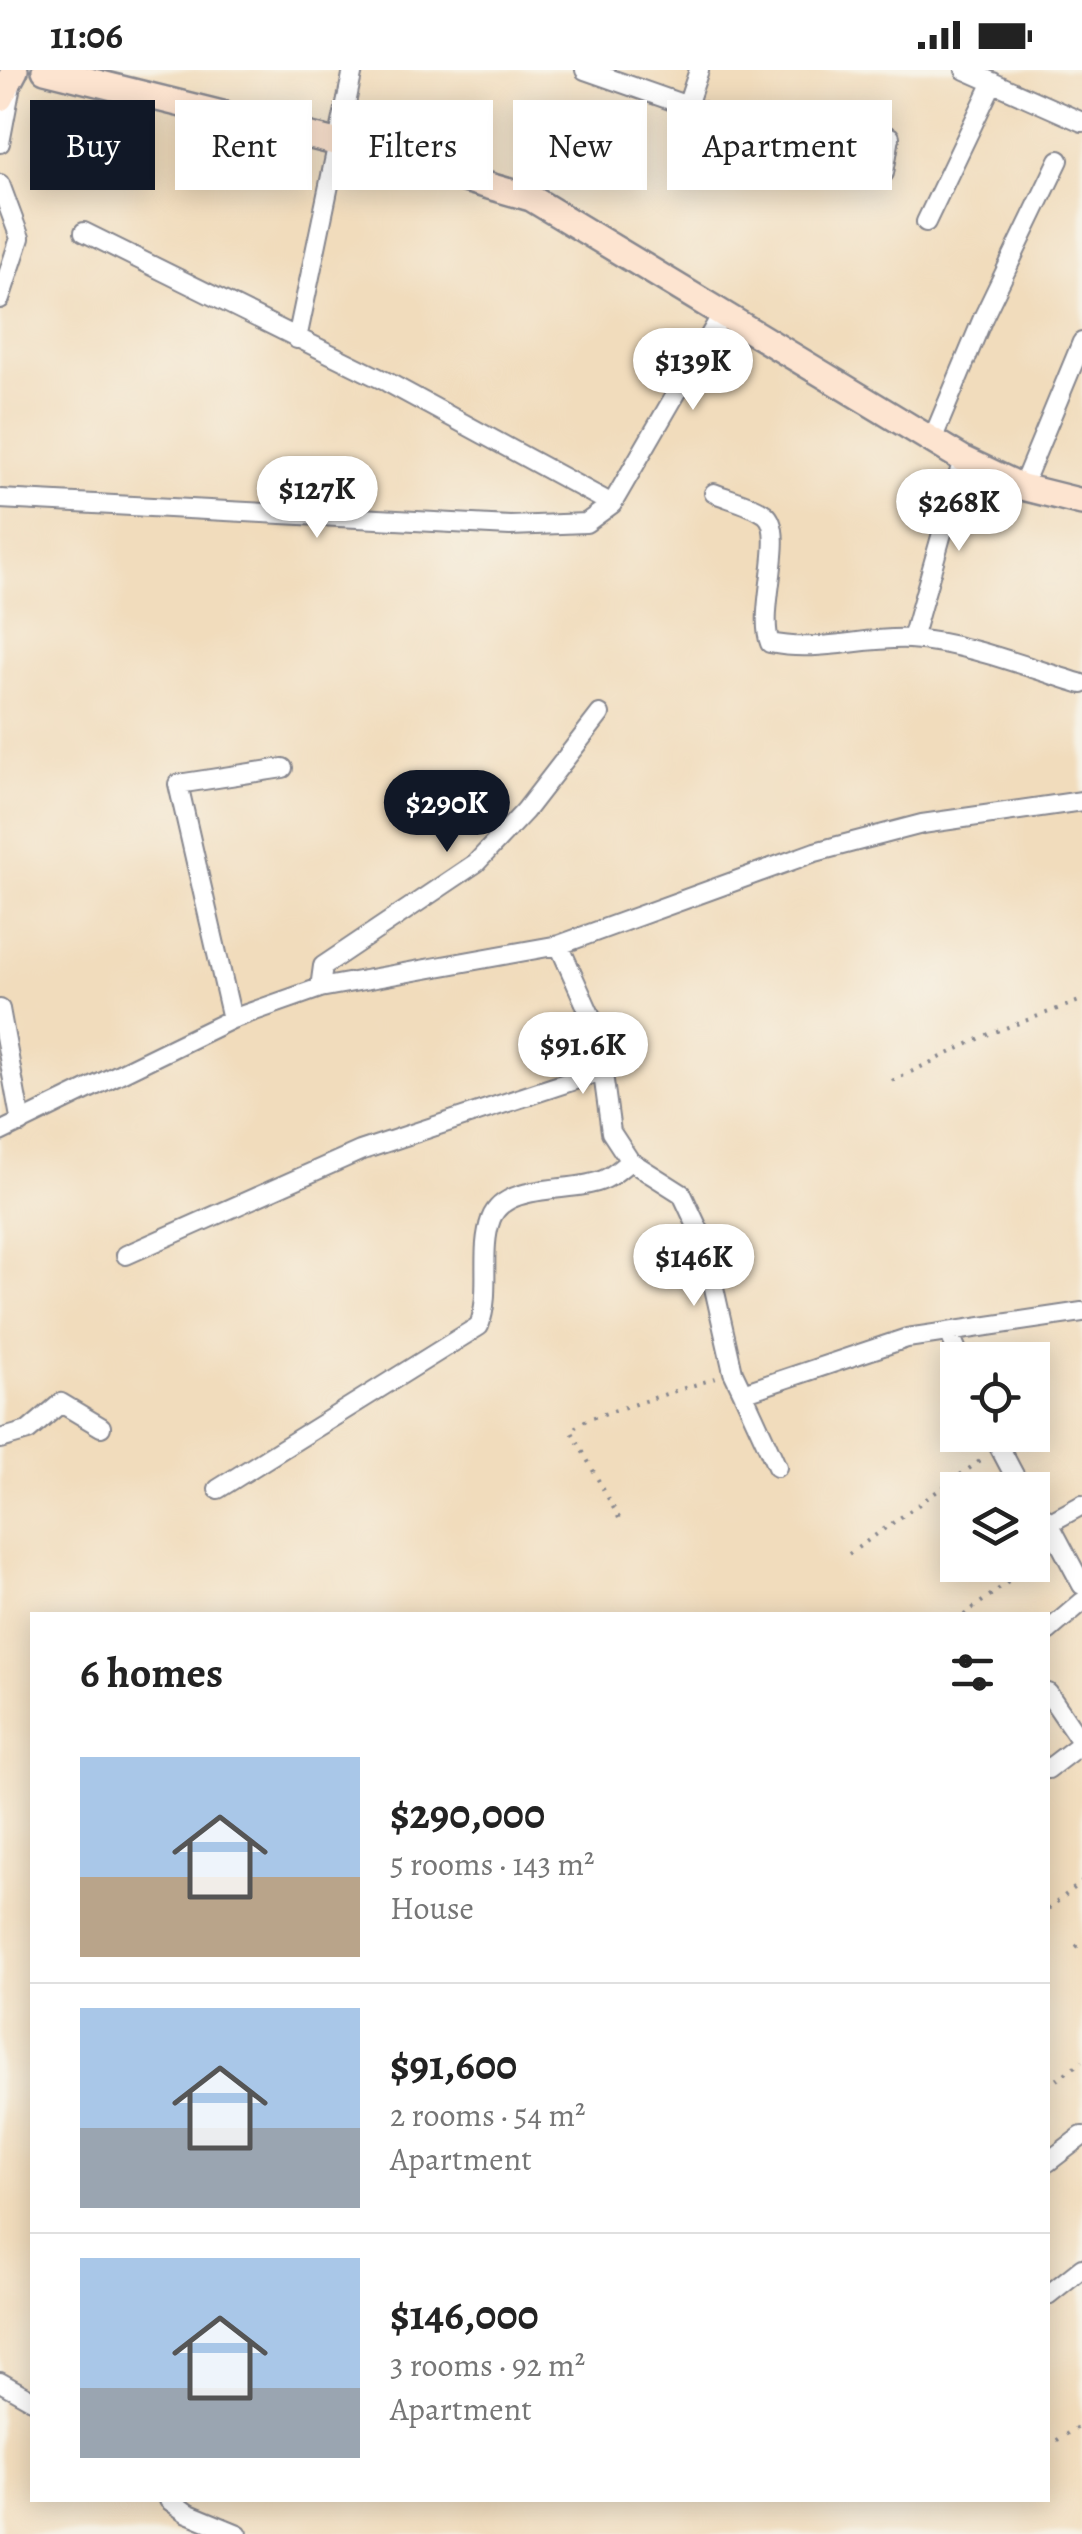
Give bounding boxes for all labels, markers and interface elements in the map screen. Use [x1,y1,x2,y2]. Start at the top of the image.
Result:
text: 11:06 [50,9,123,61]
chip: Buy [30,100,155,190]
chip: Rent [175,100,312,190]
chip: Filters [332,100,493,190]
chip: New [513,100,647,190]
chip: Apartment [667,100,892,190]
pin: $139K [623,328,763,413]
text: $139K [655,338,731,382]
pin: $127K [247,456,387,541]
text: $127K [279,466,355,510]
pin: $268K [889,469,1029,554]
text: $268K [918,479,1000,523]
pin: $290K [377,770,517,855]
text: $290K [406,780,488,824]
pin: $91.6K [502,1012,664,1097]
text: $91.6K [540,1022,626,1066]
pin: $146K [624,1224,764,1309]
text: $146K [655,1234,733,1278]
map controls [940,1342,1050,1582]
button: locate [940,1342,1050,1452]
button: layers [940,1472,1050,1582]
text: 6 homes [80,1644,223,1701]
icon: filters [945,1645,1000,1700]
text: $290,000 [390,1785,545,1842]
icon: home [160,1797,280,1917]
text: 5 rooms · 143 m² [390,1842,595,1886]
text: House [390,1886,474,1930]
text: $91,600 [390,2036,517,2093]
icon: home [160,2048,280,2168]
text: 2 rooms · 54 m² [390,2093,586,2137]
text: Apartment [390,2137,532,2181]
text: $146,000 [390,2286,539,2343]
icon: home [160,2298,280,2418]
text: 3 rooms · 92 m² [390,2343,585,2387]
text: Apartment [390,2387,532,2431]

